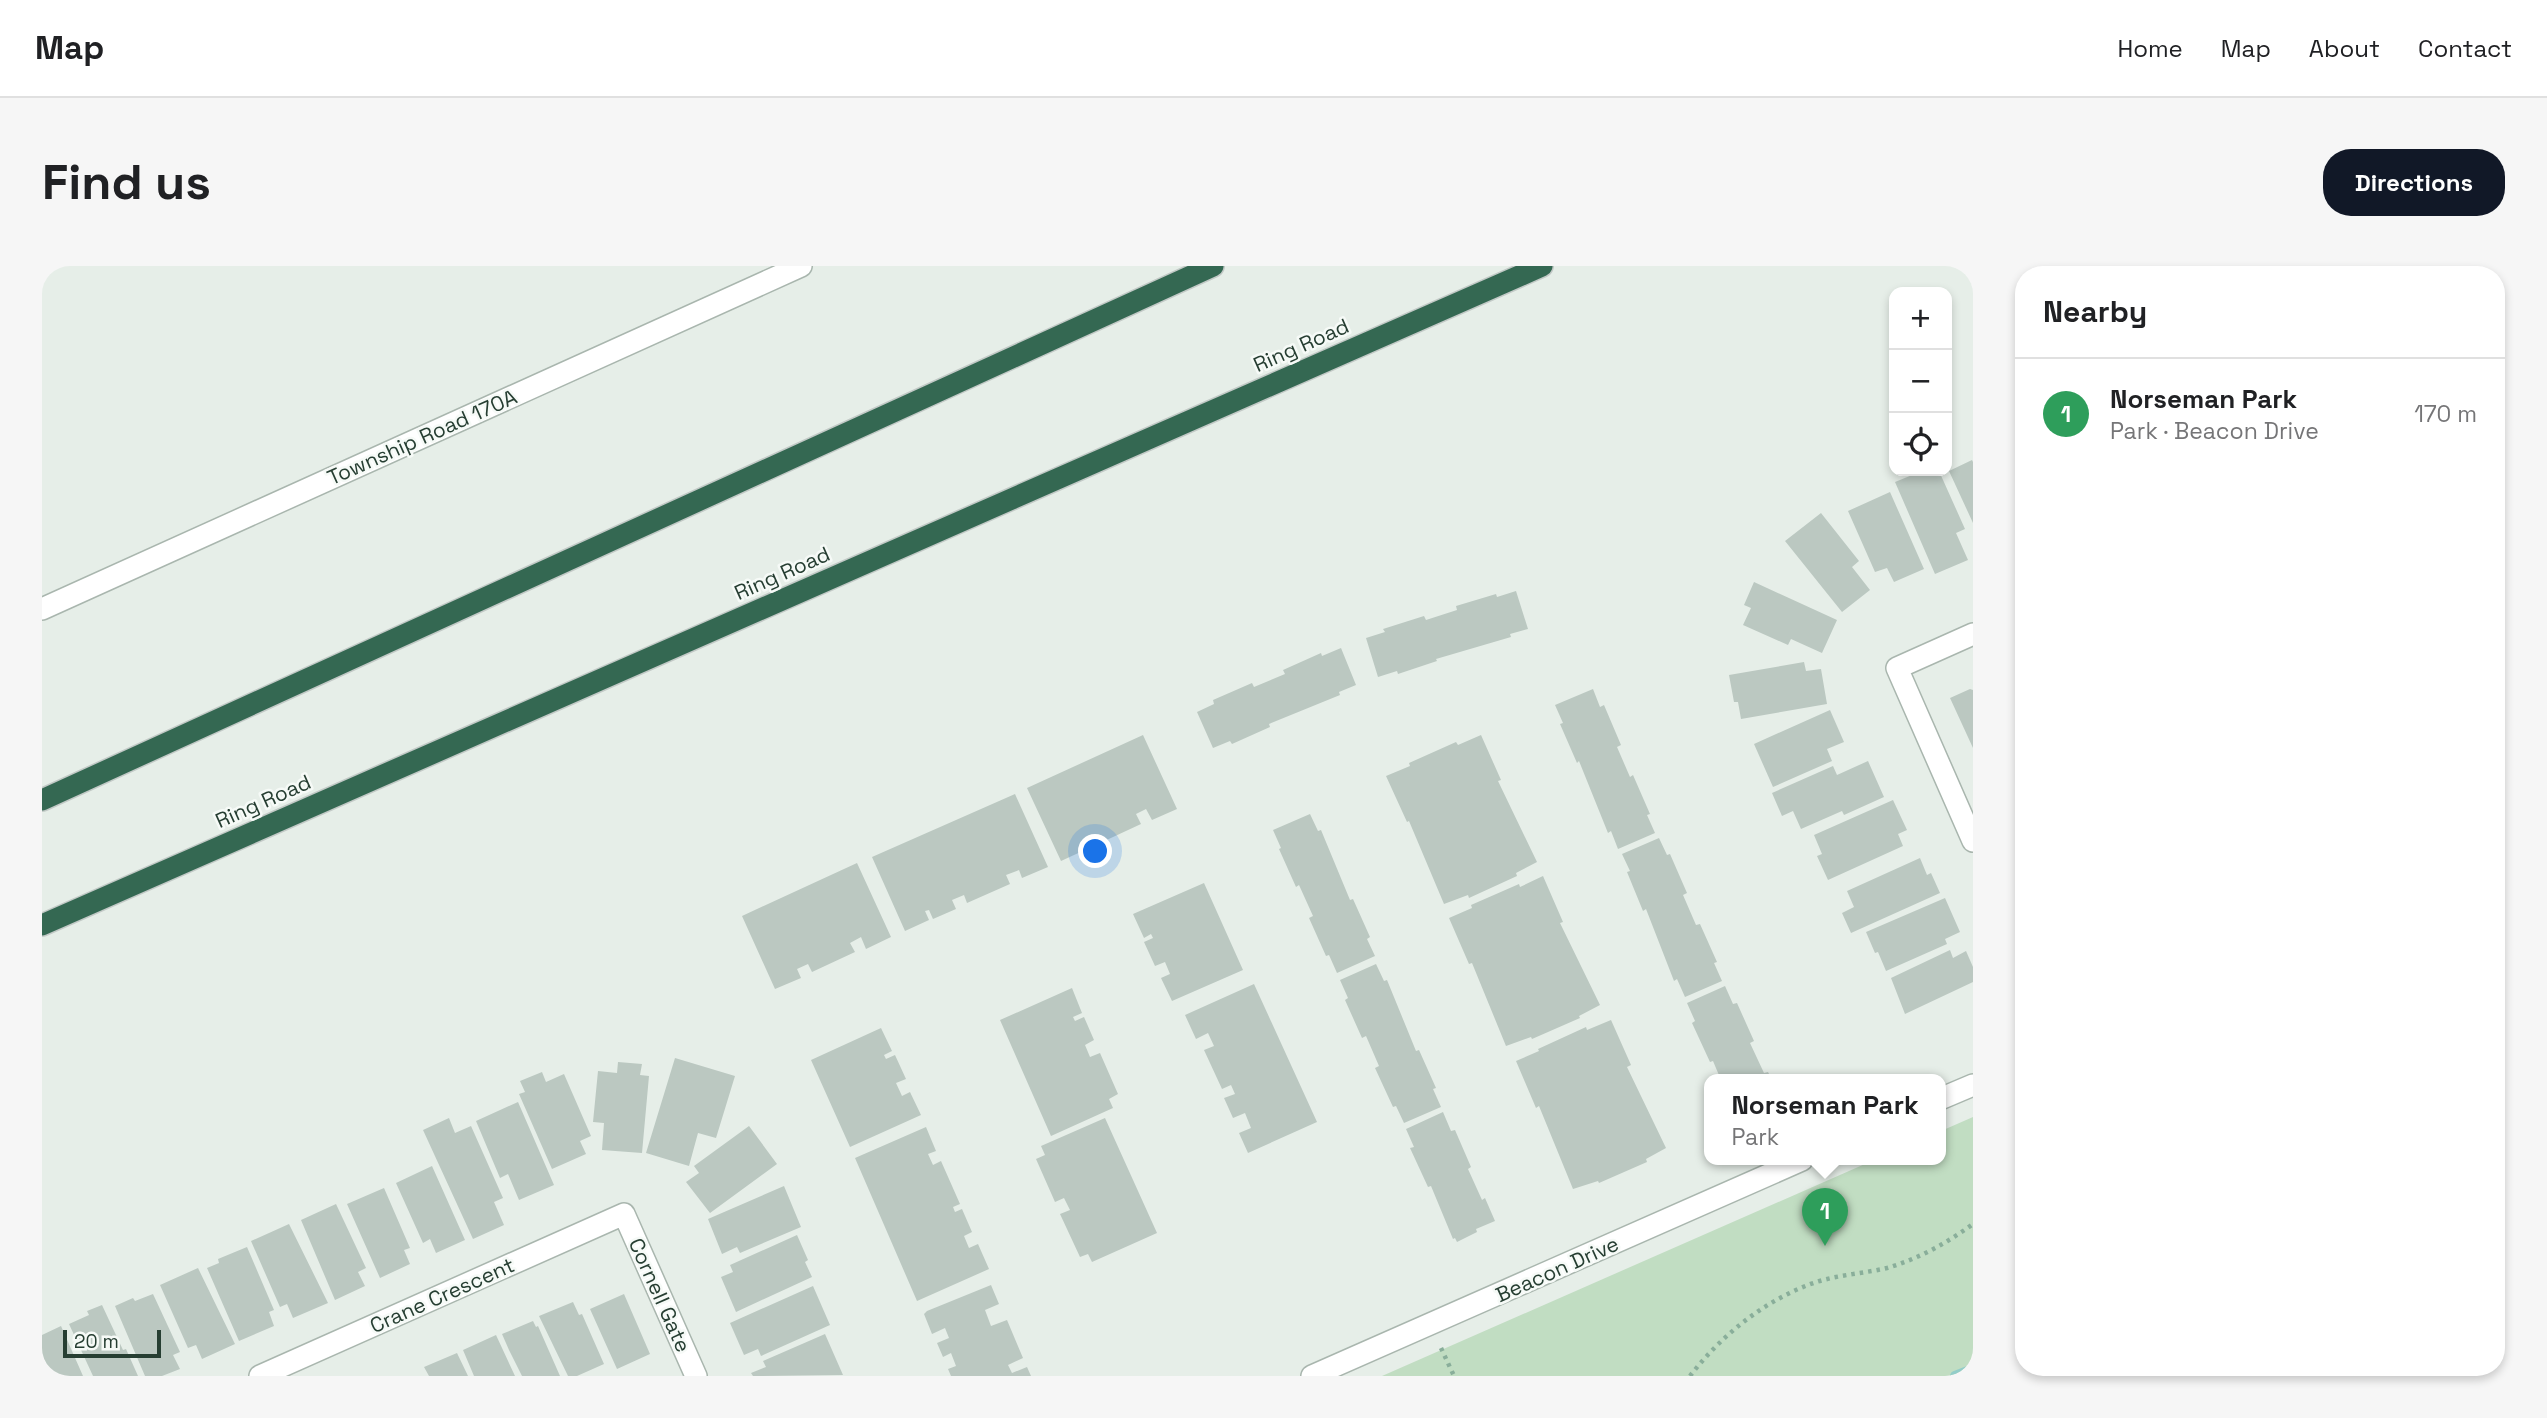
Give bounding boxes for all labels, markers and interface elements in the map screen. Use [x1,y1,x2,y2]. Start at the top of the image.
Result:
text: Map [35,27,104,69]
text: Home [2117,33,2183,64]
text: Map [2221,33,2271,64]
text: About [2309,33,2380,64]
text: Contact [2418,33,2512,64]
button: Directions [2323,149,2505,216]
text: Find us [42,151,211,213]
map controls [1889,287,1952,476]
button: + [1889,287,1952,350]
text: Nearby [2043,292,2147,331]
street label: Ring Road [1249,312,1353,378]
button: − [1889,350,1952,413]
text: Norseman Park [2110,382,2297,416]
street label: Township Road 170A [323,383,521,491]
text: 1 [2061,399,2071,429]
text: 170 m [2414,399,2477,429]
button: locate [1889,413,1952,476]
text: Park · Beacon Drive [2110,416,2319,446]
street label: Ring Road [730,540,834,606]
street label: Ring Road [211,768,315,834]
your location [1078,834,1112,868]
popup [1704,1074,1946,1165]
text: Norseman Park [1731,1088,1919,1122]
text: Park [1731,1122,1779,1152]
pin: 1 [1802,1188,1848,1246]
street label: Beacon Drive [1491,1230,1623,1308]
street label: Cornell Gate [623,1234,697,1356]
street label: Crane Crescent [365,1251,519,1339]
scale bar [63,1327,161,1359]
text: 20 m [74,1329,119,1354]

